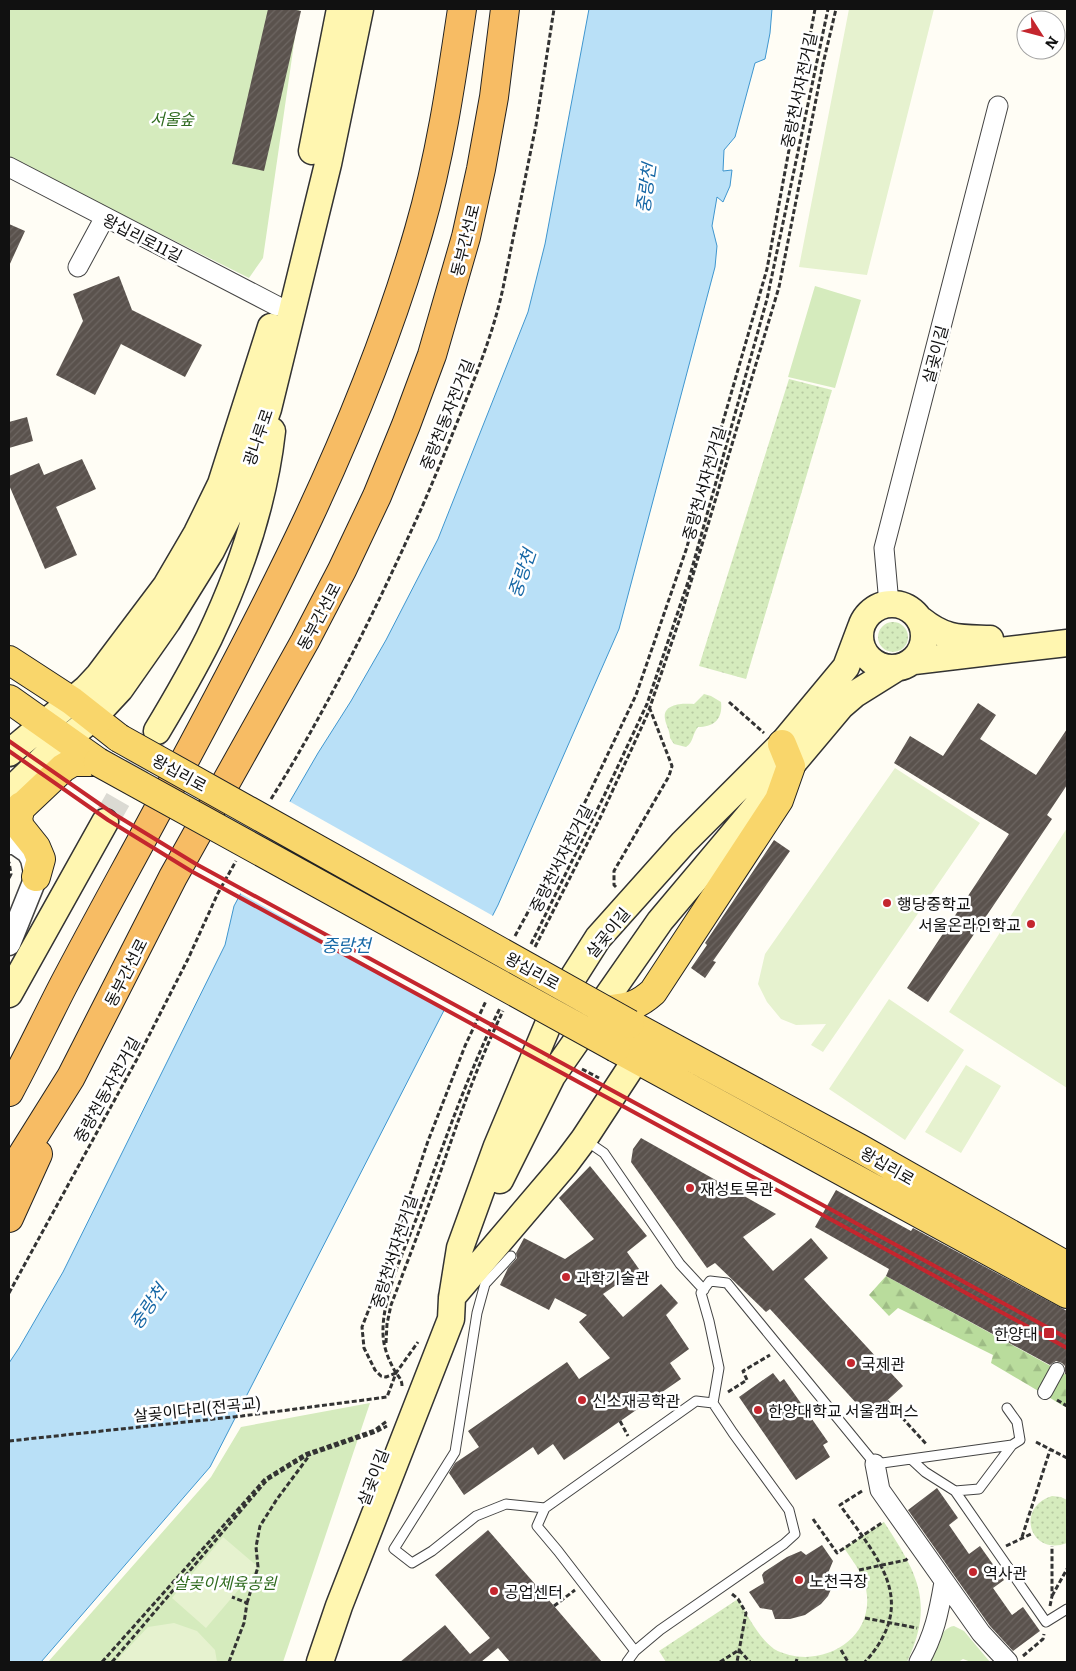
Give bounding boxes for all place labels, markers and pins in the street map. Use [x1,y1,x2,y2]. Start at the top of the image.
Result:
place label: 행당중학교 [897,891,971,915]
marker: 행당중학교 [881,897,893,909]
place label: 서울온라인학교 [918,912,1021,936]
marker: 서울온라인학교 [1025,918,1037,930]
place label: 재성토목관 [700,1176,774,1200]
marker: 재성토목관 [684,1182,696,1194]
place label: 과학기술관 [576,1265,650,1289]
marker: 과학기술관 [560,1271,572,1283]
place label: 한양대 [994,1321,1038,1345]
marker: 한양대 [1042,1326,1056,1340]
place label: 국제관 [861,1351,905,1375]
marker: 국제관 [845,1357,857,1369]
place label: 신소재공학관 [592,1388,681,1412]
marker: 신소재공학관 [576,1394,588,1406]
place label: 한양대학교 서울캠퍼스 [768,1398,918,1422]
marker: 한양대학교 서울캠퍼스 [752,1404,764,1416]
place label: 역사관 [983,1560,1027,1584]
marker: 역사관 [967,1566,979,1578]
place label: 노천극장 [809,1568,868,1592]
marker: 노천극장 [793,1574,805,1586]
place label: 공업센터 [504,1579,563,1603]
marker: 공업센터 [488,1585,500,1597]

